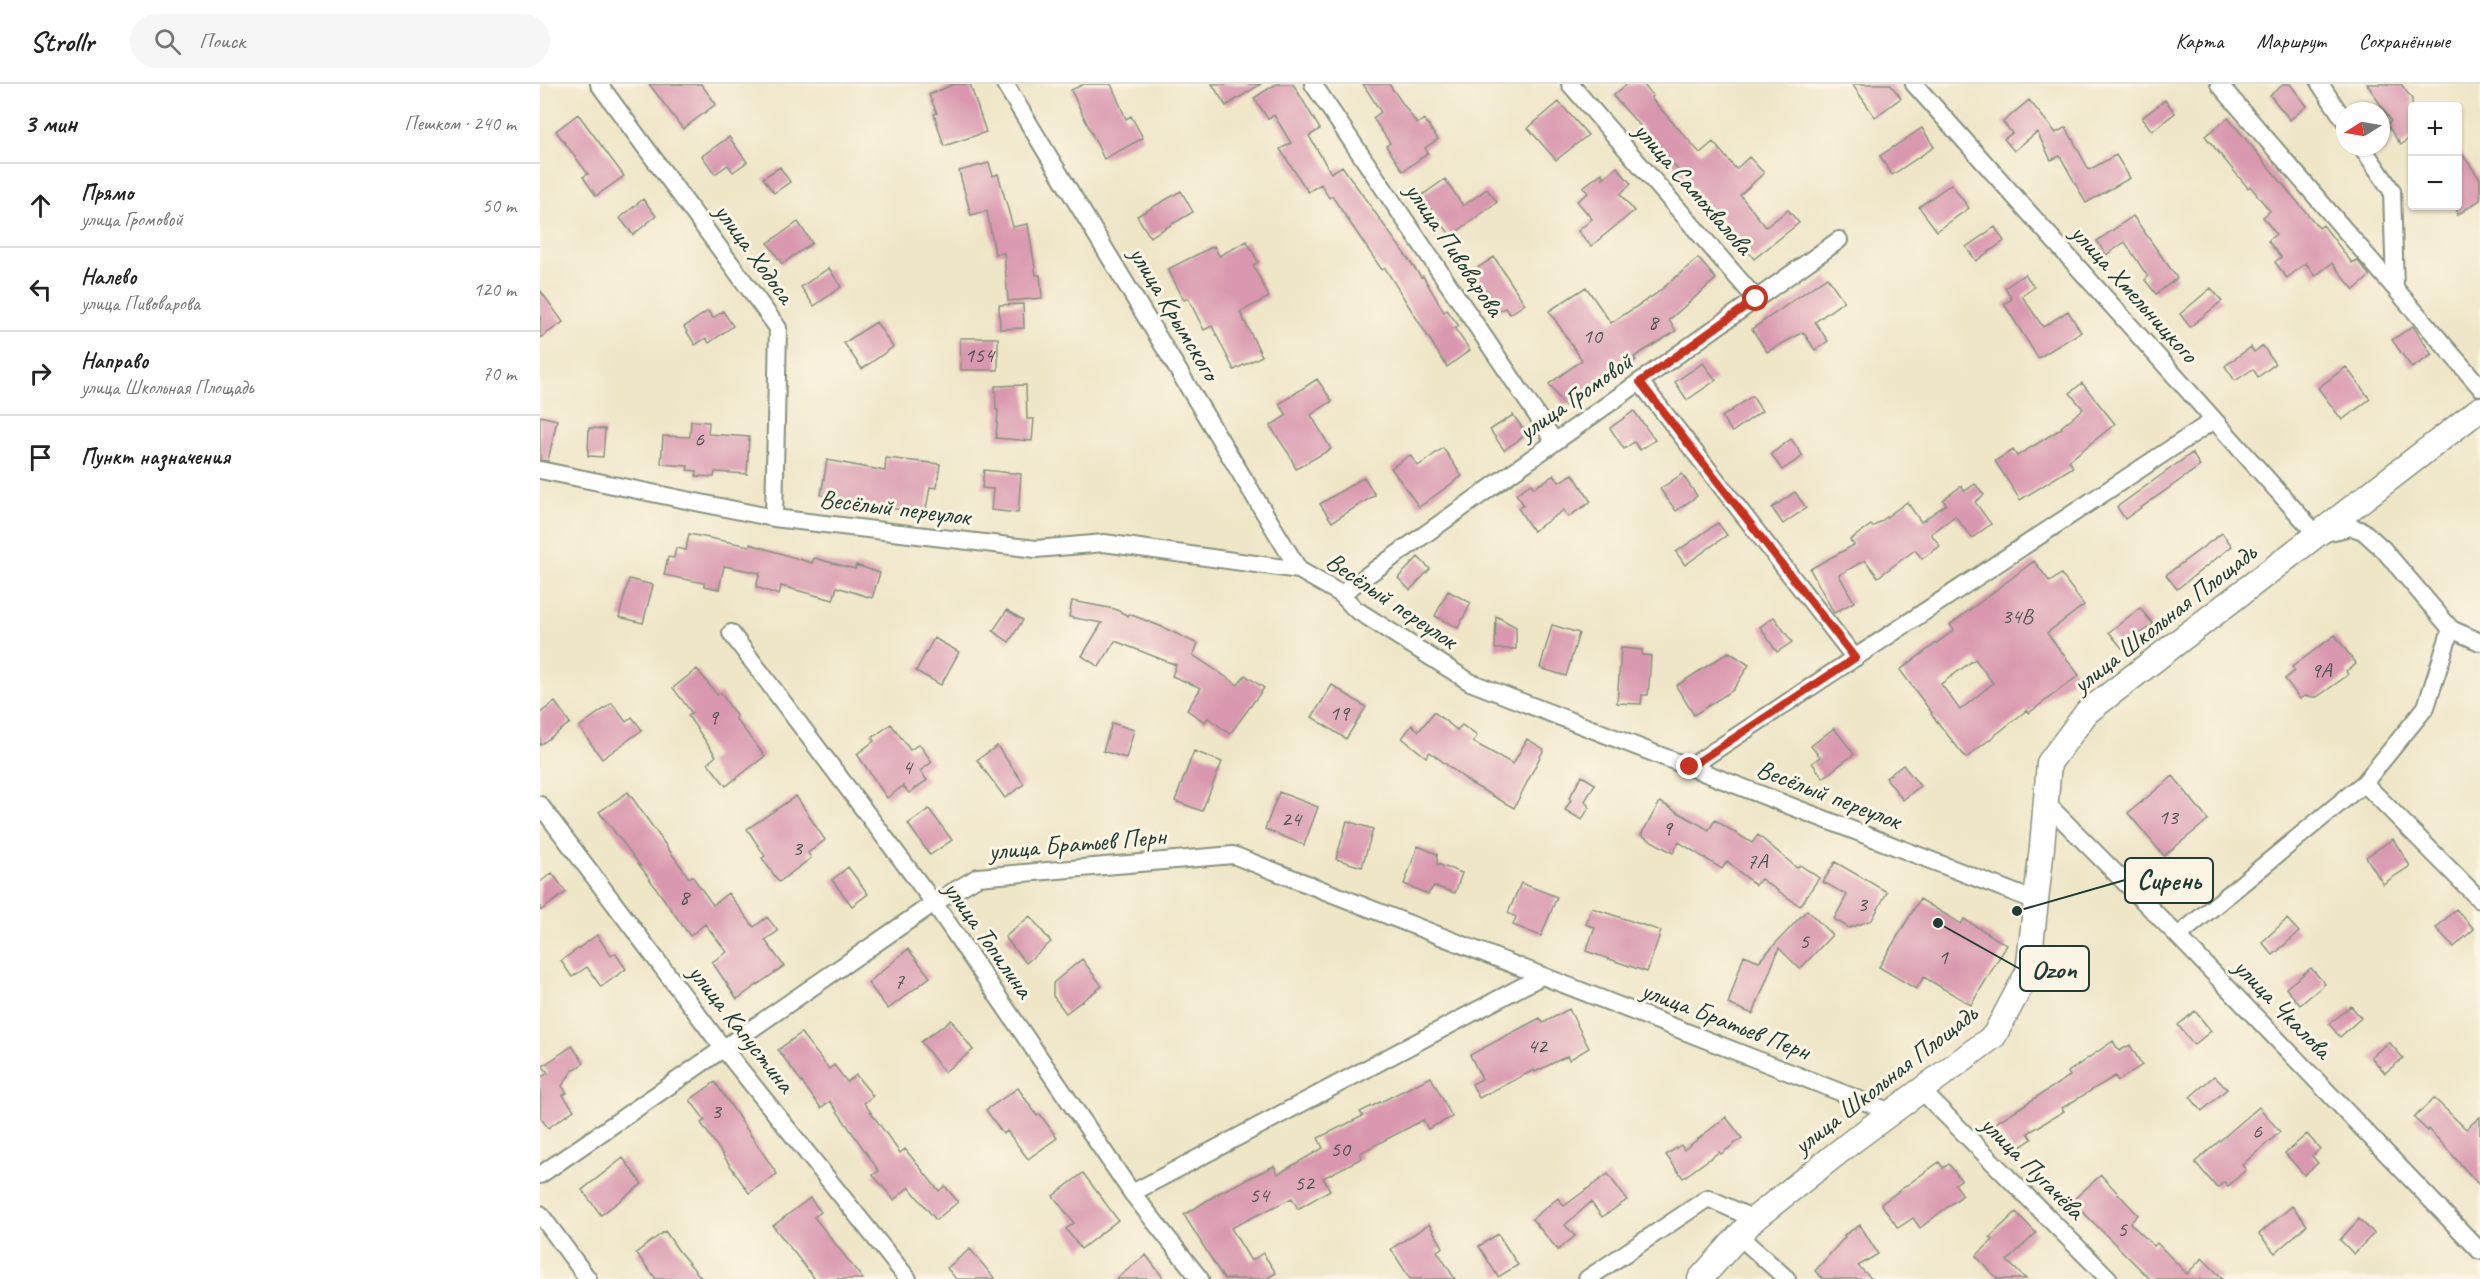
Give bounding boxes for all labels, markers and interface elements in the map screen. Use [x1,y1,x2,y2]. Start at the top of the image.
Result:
search box [130,14,550,68]
text: Strollr [30,24,94,59]
icon: search [151,25,184,58]
text: Поиск [199,27,245,55]
text: Карта [2175,28,2224,54]
text: Маршрут [2257,28,2326,54]
text: Сохранённые [2359,28,2450,54]
north arrow [2336,102,2390,156]
map controls [2408,102,2462,210]
button: + [2408,102,2462,156]
text: 3 мин [24,107,77,140]
text: Пешком · 240 m [404,111,516,136]
street label: улица Самохвалова [1625,113,1761,263]
button: − [2408,156,2462,210]
street label: улица Пивоварова [1397,174,1512,324]
text: Прямо [81,179,133,207]
icon: ahead [24,189,57,222]
text: 50 m [482,193,516,218]
street label: улица Ходоса [706,195,804,312]
text: улица Громовой [81,207,183,232]
street label: улица Хмельницкого [2062,216,2207,371]
street label: улица Крымского [1121,239,1229,389]
text: Налево [81,263,137,291]
icon: left [24,273,57,306]
text: 120 m [473,277,516,302]
route start [1742,285,1768,311]
text: улица Пивоварова [81,291,200,316]
house number: 8 [1648,308,1660,336]
house number: 10 [1582,322,1604,350]
house number: 154 [964,341,996,369]
street label: улица Громовой [1510,344,1641,449]
text: Направо [81,347,148,375]
icon: right [24,357,57,390]
text: 70 m [482,361,516,386]
text: улица Школьная Площадь [81,375,254,400]
house number: 6 [694,425,705,453]
icon: arrive [24,441,57,474]
text: Пункт назначения [81,443,230,471]
street label: Весёлый переулок [818,482,975,533]
street label: улица Школьная Площадь [2064,535,2264,702]
street label: Весёлый переулок [1320,544,1466,658]
house number: 34В [2001,602,2034,630]
house number: 9А [2311,656,2332,684]
house number: 19 [1329,699,1351,727]
house number: 9 [708,703,720,731]
street label: Весёлый переулок [1752,752,1908,838]
house number: 4 [902,753,914,781]
route end [1676,753,1702,779]
house number: 13 [2158,803,2180,831]
house number: 24 [1281,805,1303,833]
house number: 9 [1662,814,1674,842]
street label: улица Братьев Перн [985,819,1169,868]
house number: 3 [792,834,804,862]
house number: 7А [1747,847,1768,875]
callout: Сирень [2125,858,2213,903]
text: Сирень [2137,863,2203,897]
street label: улица Топилина [935,873,1042,1006]
house number: 8 [679,883,691,911]
house number: 3 [1857,890,1869,918]
house number: 5 [1799,927,1810,955]
house number: 1 [1938,943,1949,971]
callout: Ozon [2020,946,2089,991]
street label: улица Чкалова [2225,949,2341,1067]
text: Ozon [2031,952,2077,986]
street label: улица Капустина [680,956,803,1101]
house number: 7 [894,967,905,995]
street label: улица Братьев Перн [1635,972,1816,1068]
street label: улица Школьная Площадь [1785,996,1985,1163]
house number: 42 [1527,1032,1549,1060]
house number: 3 [711,1097,723,1125]
street label: улица Пугачёва [1972,1107,2093,1228]
house number: 6 [2252,1117,2263,1145]
house number: 50 [1330,1135,1352,1163]
house number: 52 [1294,1169,1316,1197]
house number: 54 [1249,1181,1271,1209]
house number: 5 [2117,1215,2128,1243]

